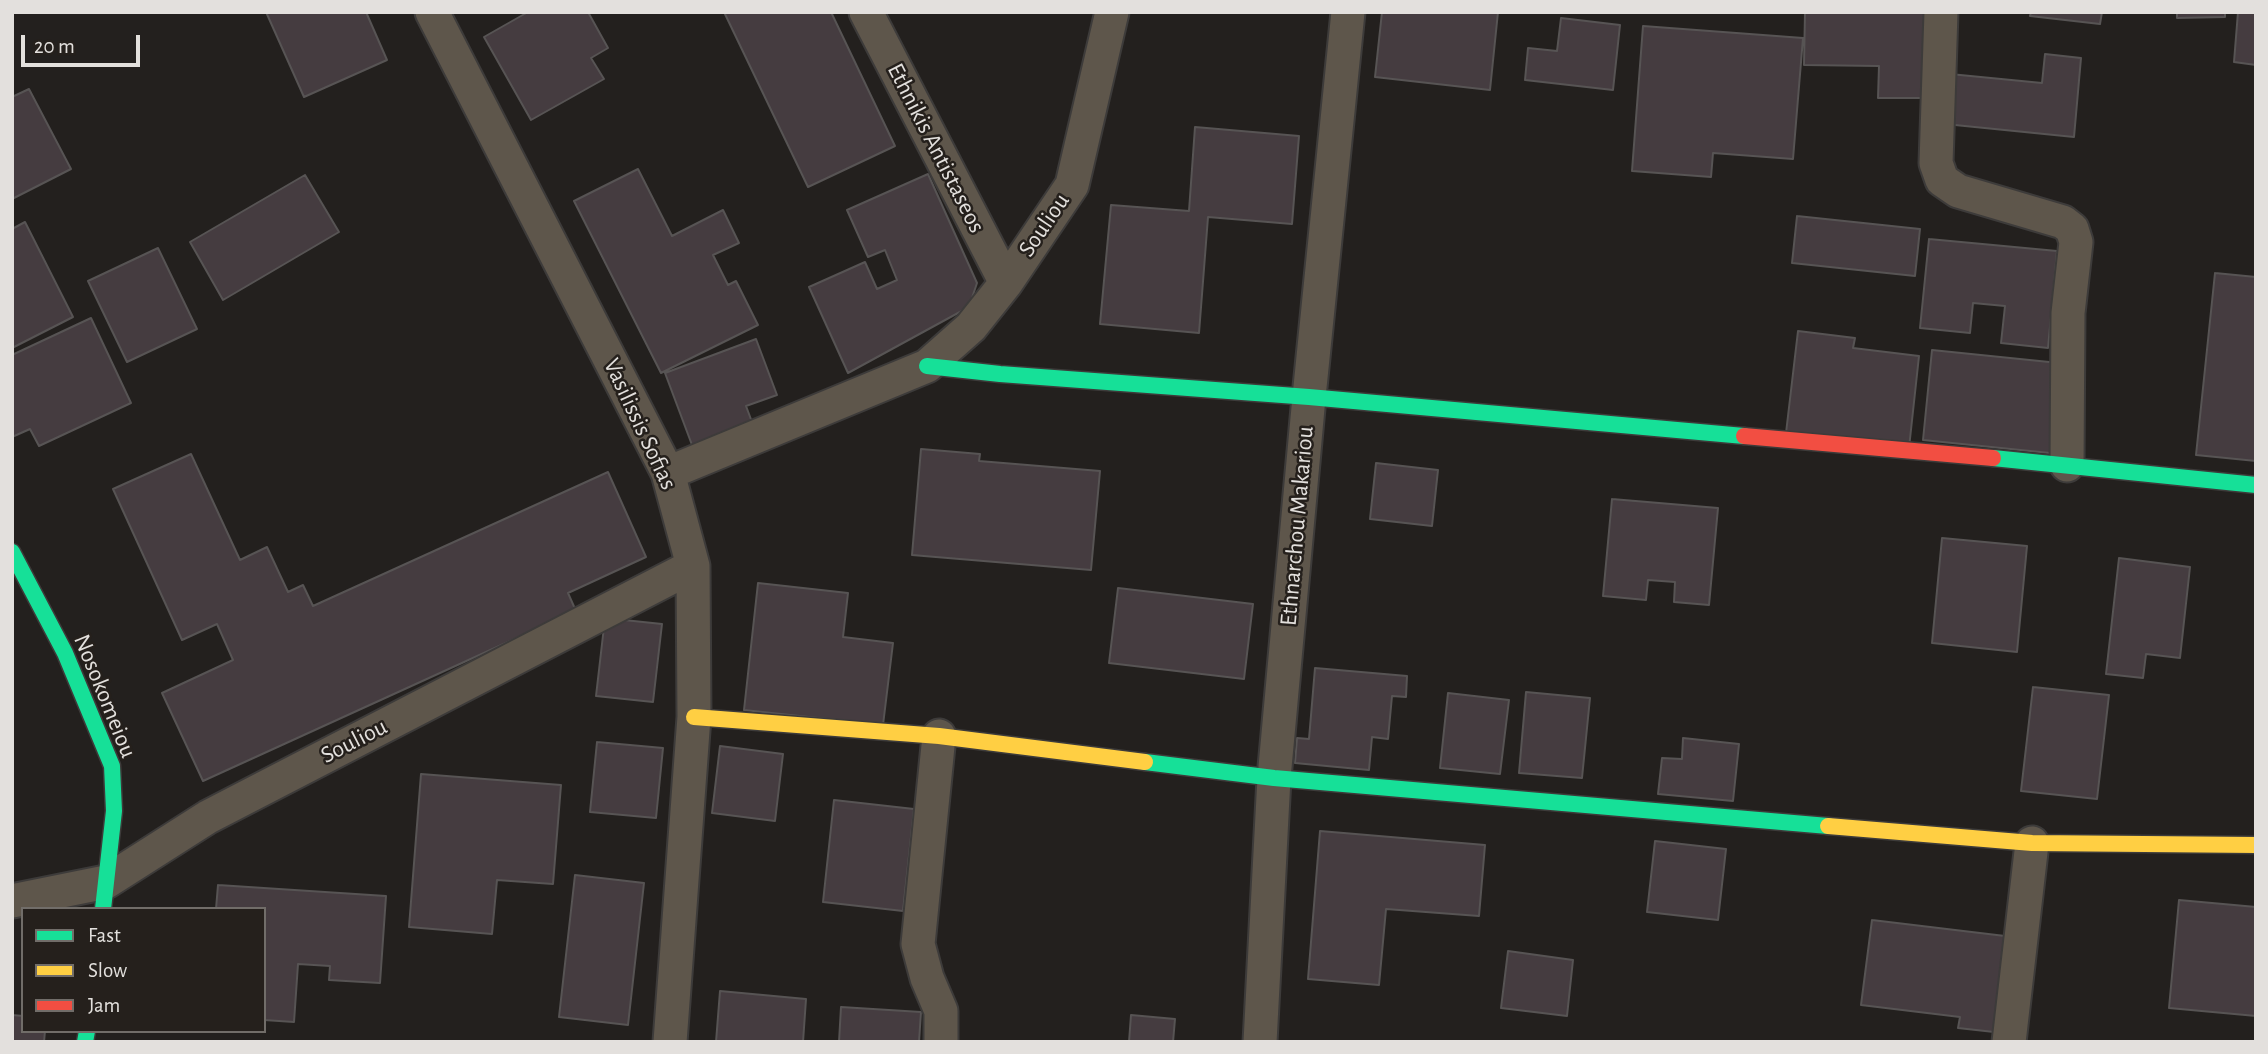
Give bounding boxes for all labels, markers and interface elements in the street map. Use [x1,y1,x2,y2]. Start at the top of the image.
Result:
scale bar [24,21,144,65]
text: 20 m [34,36,75,57]
street label: Ethnikis Antistaseos [881,58,991,238]
street label: Souliou [1012,188,1076,262]
street label: Vasilissis Sofias [597,354,683,494]
street label: Ethnarchou Makariou [1274,425,1320,627]
street label: Nosokomeiou [67,630,143,762]
street label: Souliou [316,712,392,770]
legend [21,907,266,1033]
text: Fast [88,925,121,946]
text: Slow [88,960,127,981]
text: Jam [88,995,120,1016]

